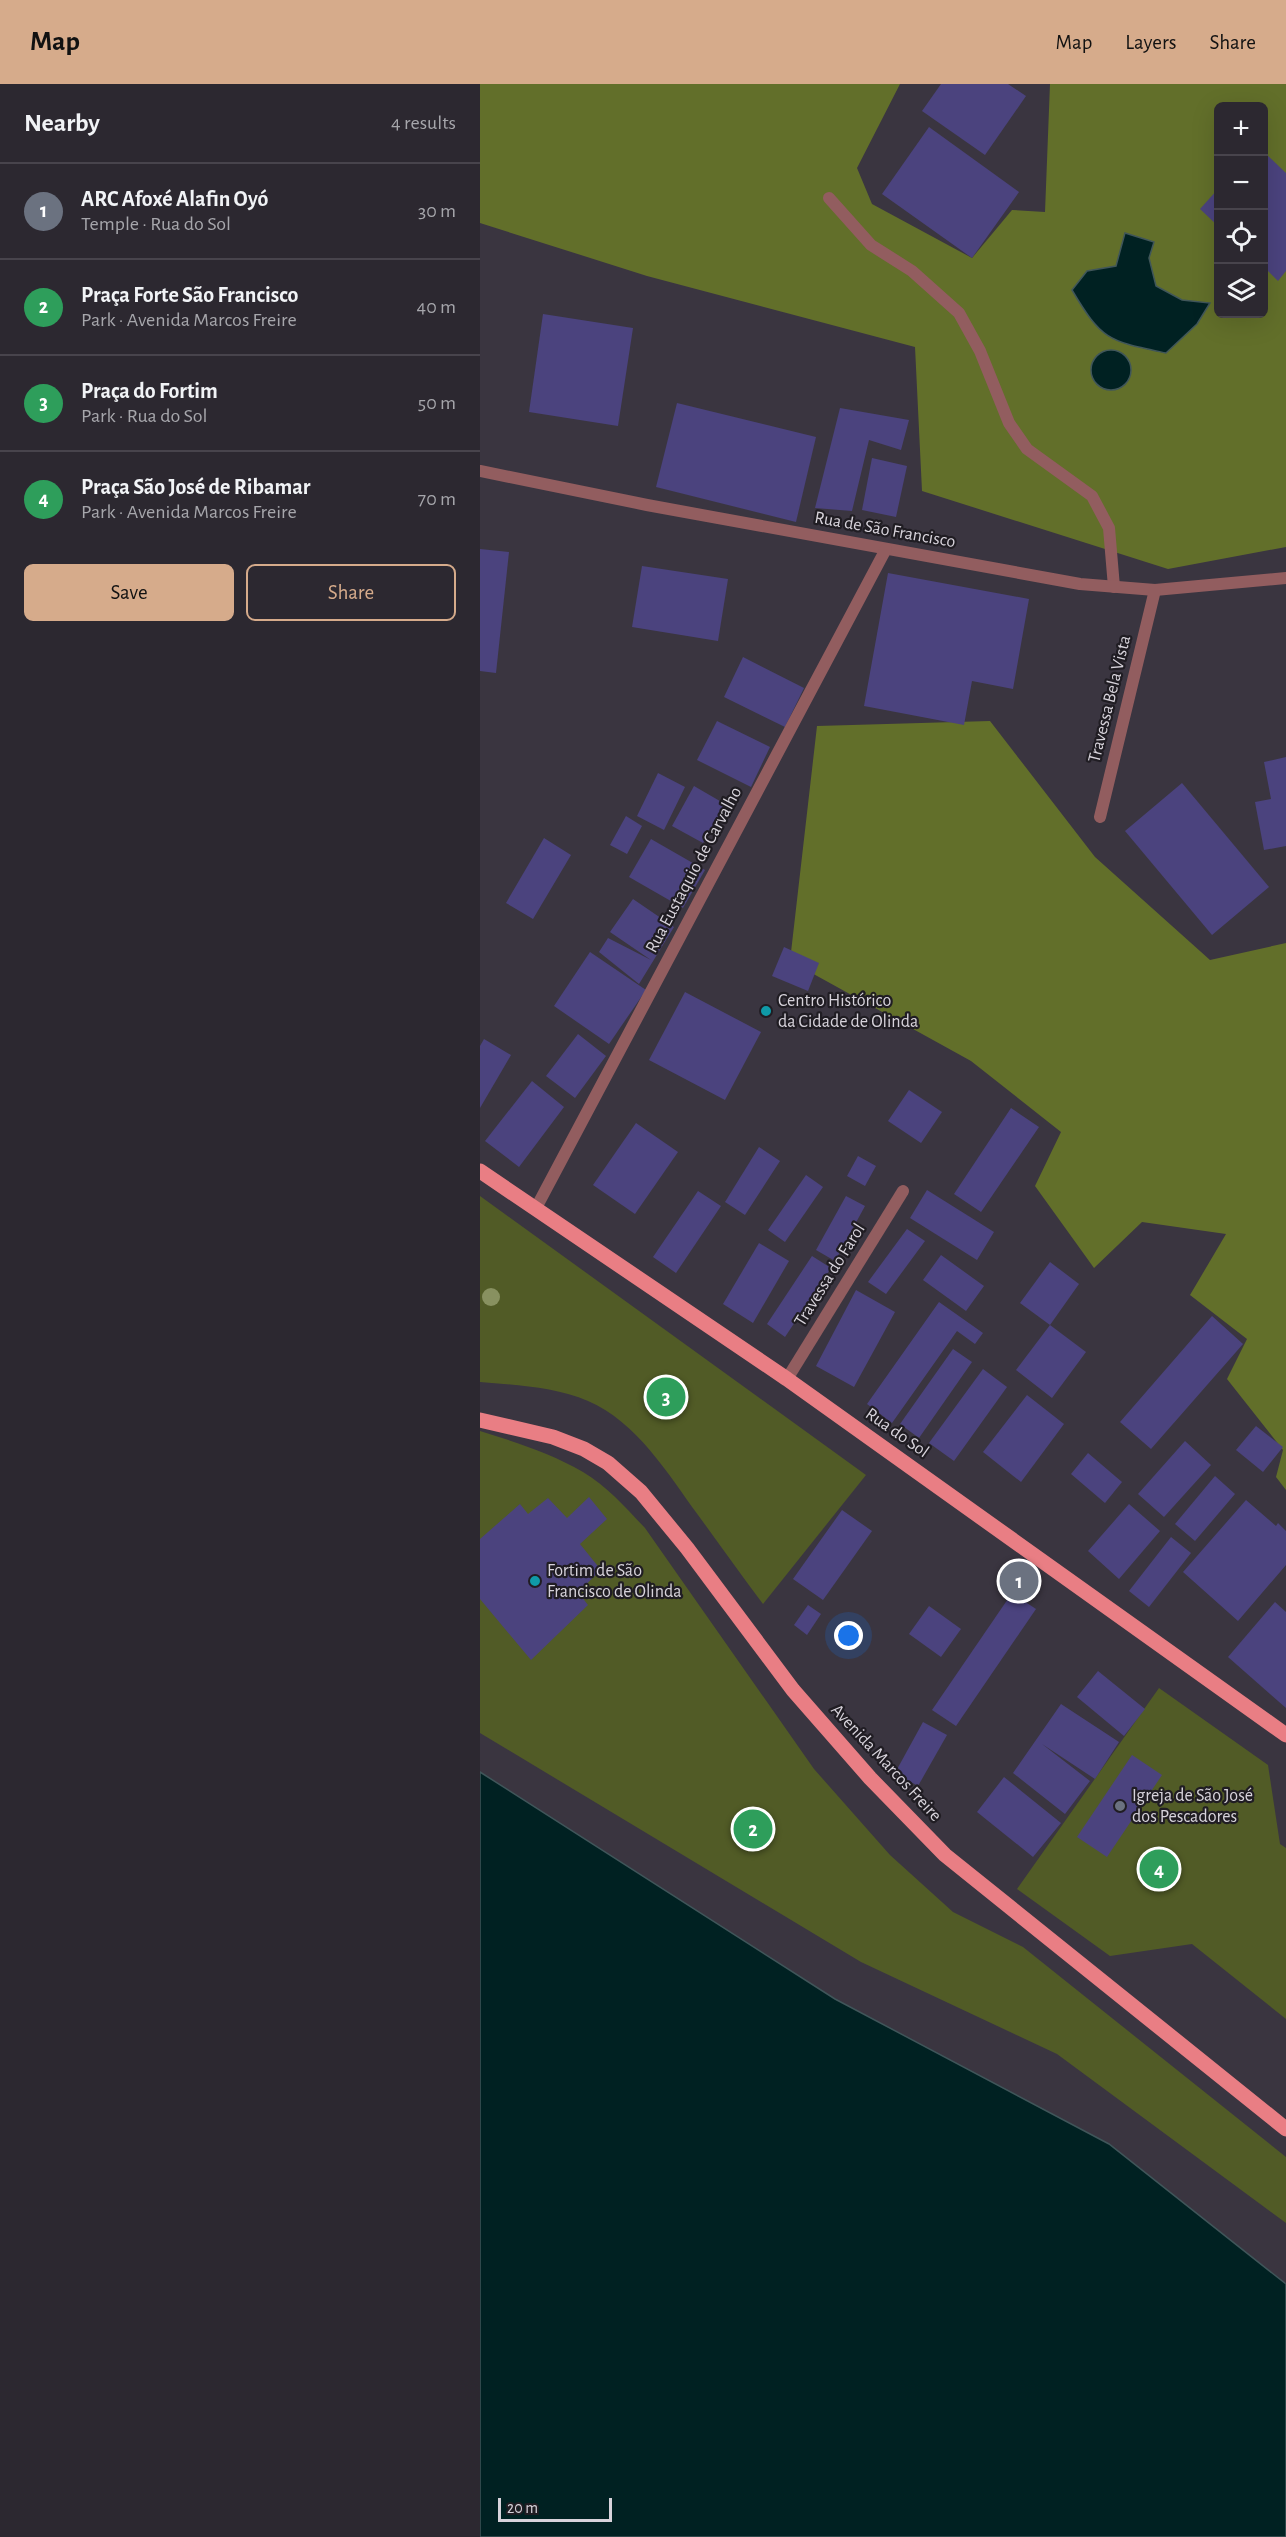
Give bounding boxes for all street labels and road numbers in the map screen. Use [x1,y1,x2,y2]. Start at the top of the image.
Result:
street label: Rua de São Francisco [813,509,957,551]
street label: Travessa Bela Vista [1085,634,1135,764]
street label: Rua Eustaquio de Carvalho [643,784,745,956]
street label: Travessa do Farol [791,1220,869,1330]
street label: Rua do Sol [862,1405,932,1461]
street label: Avenida Marcos Freire [827,1701,945,1825]

